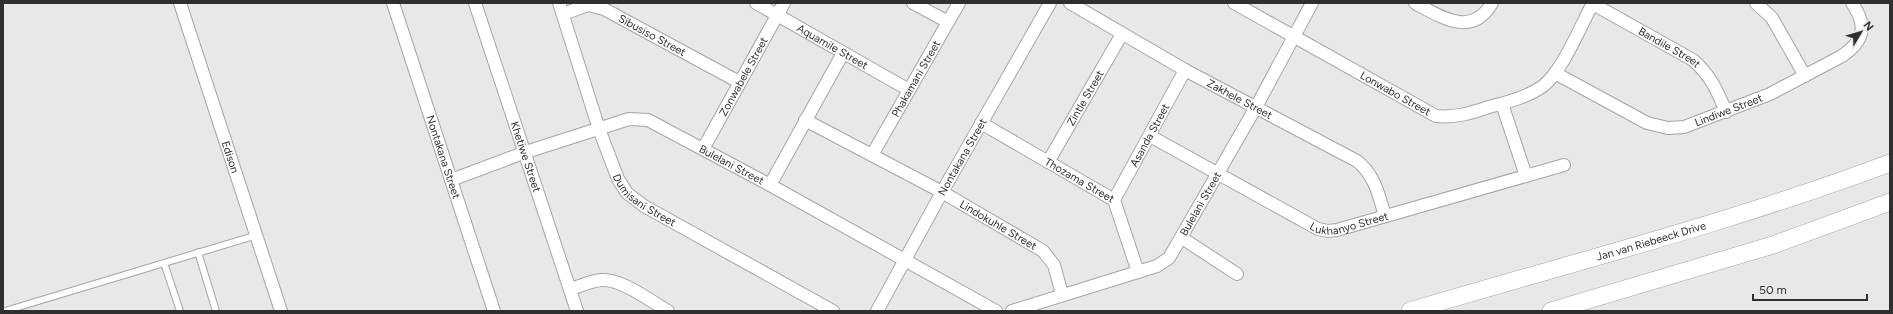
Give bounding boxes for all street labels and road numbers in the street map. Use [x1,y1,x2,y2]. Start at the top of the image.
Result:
street label: Sibusiso Street [616,12,688,59]
street label: Aquamile Street [795,22,870,72]
street label: Bandile Street [1636,25,1703,71]
street label: Zonwabele Street [717,35,771,118]
street label: Phakamani Street [889,38,943,120]
street label: Zintle Street [1064,68,1107,128]
street label: Lonwabo Street [1358,69,1433,119]
street label: Zakhele Street [1205,77,1274,122]
street label: Lindiwe Street [1693,92,1764,129]
street label: Asanda Street [1127,101,1172,169]
street label: Nontakana Street [423,114,463,200]
street label: Nontakana Street [935,116,990,198]
street label: Khetiwe Street [508,120,543,194]
street label: Edison [219,139,241,175]
street label: Bulelani Street [697,142,766,188]
street label: Thozama Street [1042,155,1117,206]
street label: Bulelani Street [1177,170,1224,238]
street label: Dumisani Street [610,172,678,229]
street label: Lindokuhle Street [957,198,1039,253]
street label: Lukhanyo Street [1307,210,1390,238]
street label: Jan van Riebeeck Drive [1595,219,1708,264]

